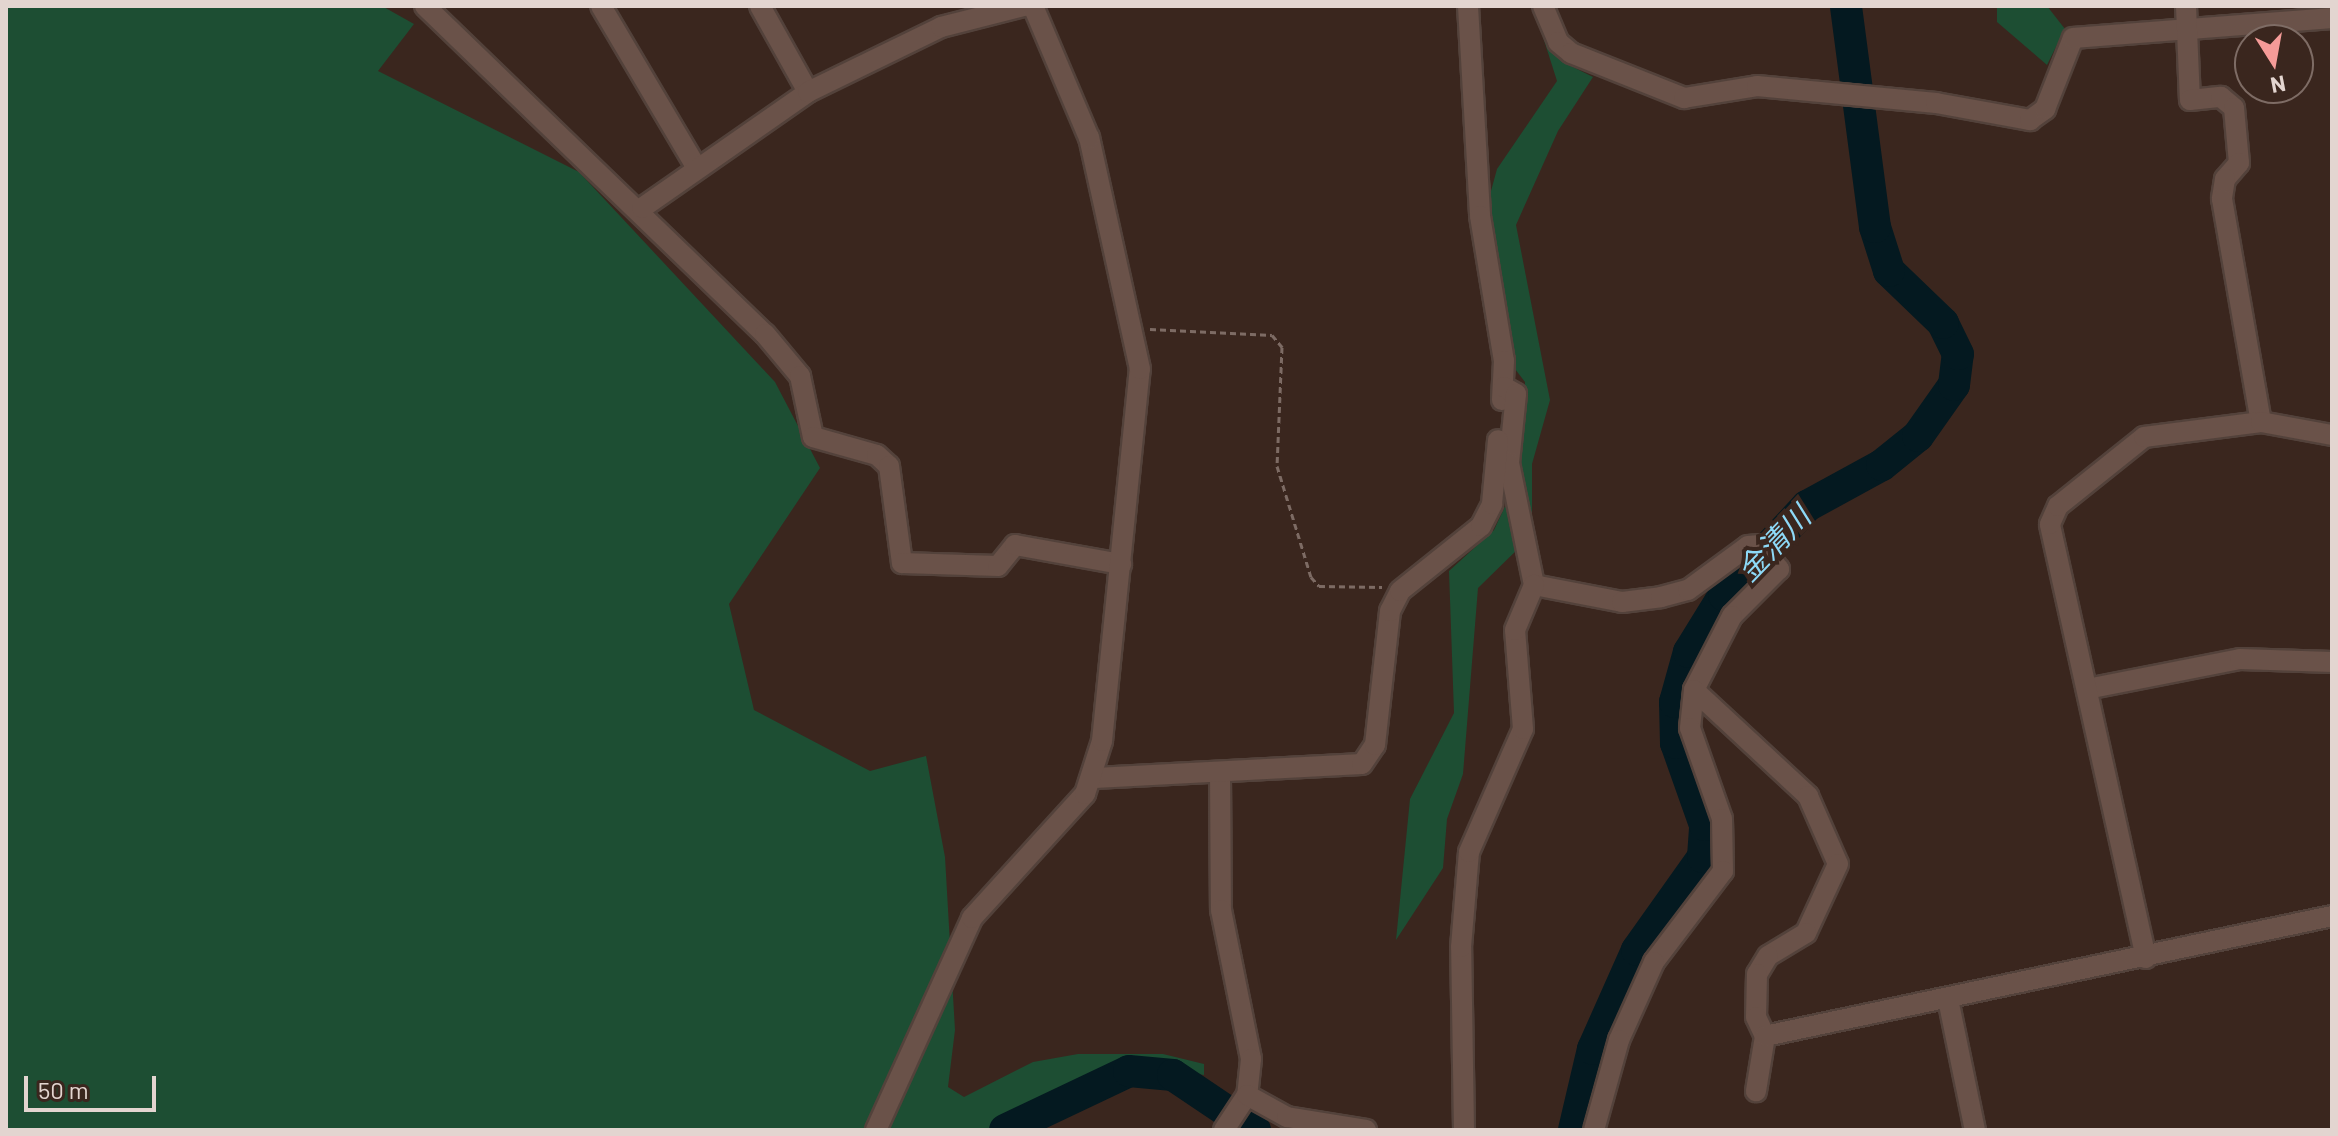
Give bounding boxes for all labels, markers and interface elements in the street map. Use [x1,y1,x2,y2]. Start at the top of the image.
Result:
north arrow [2234,24,2314,104]
text: N [2269,71,2288,100]
water label: 金清川 [1729,498,1817,588]
scale bar [28,1060,160,1110]
text: 50 m [38,1075,89,1104]

